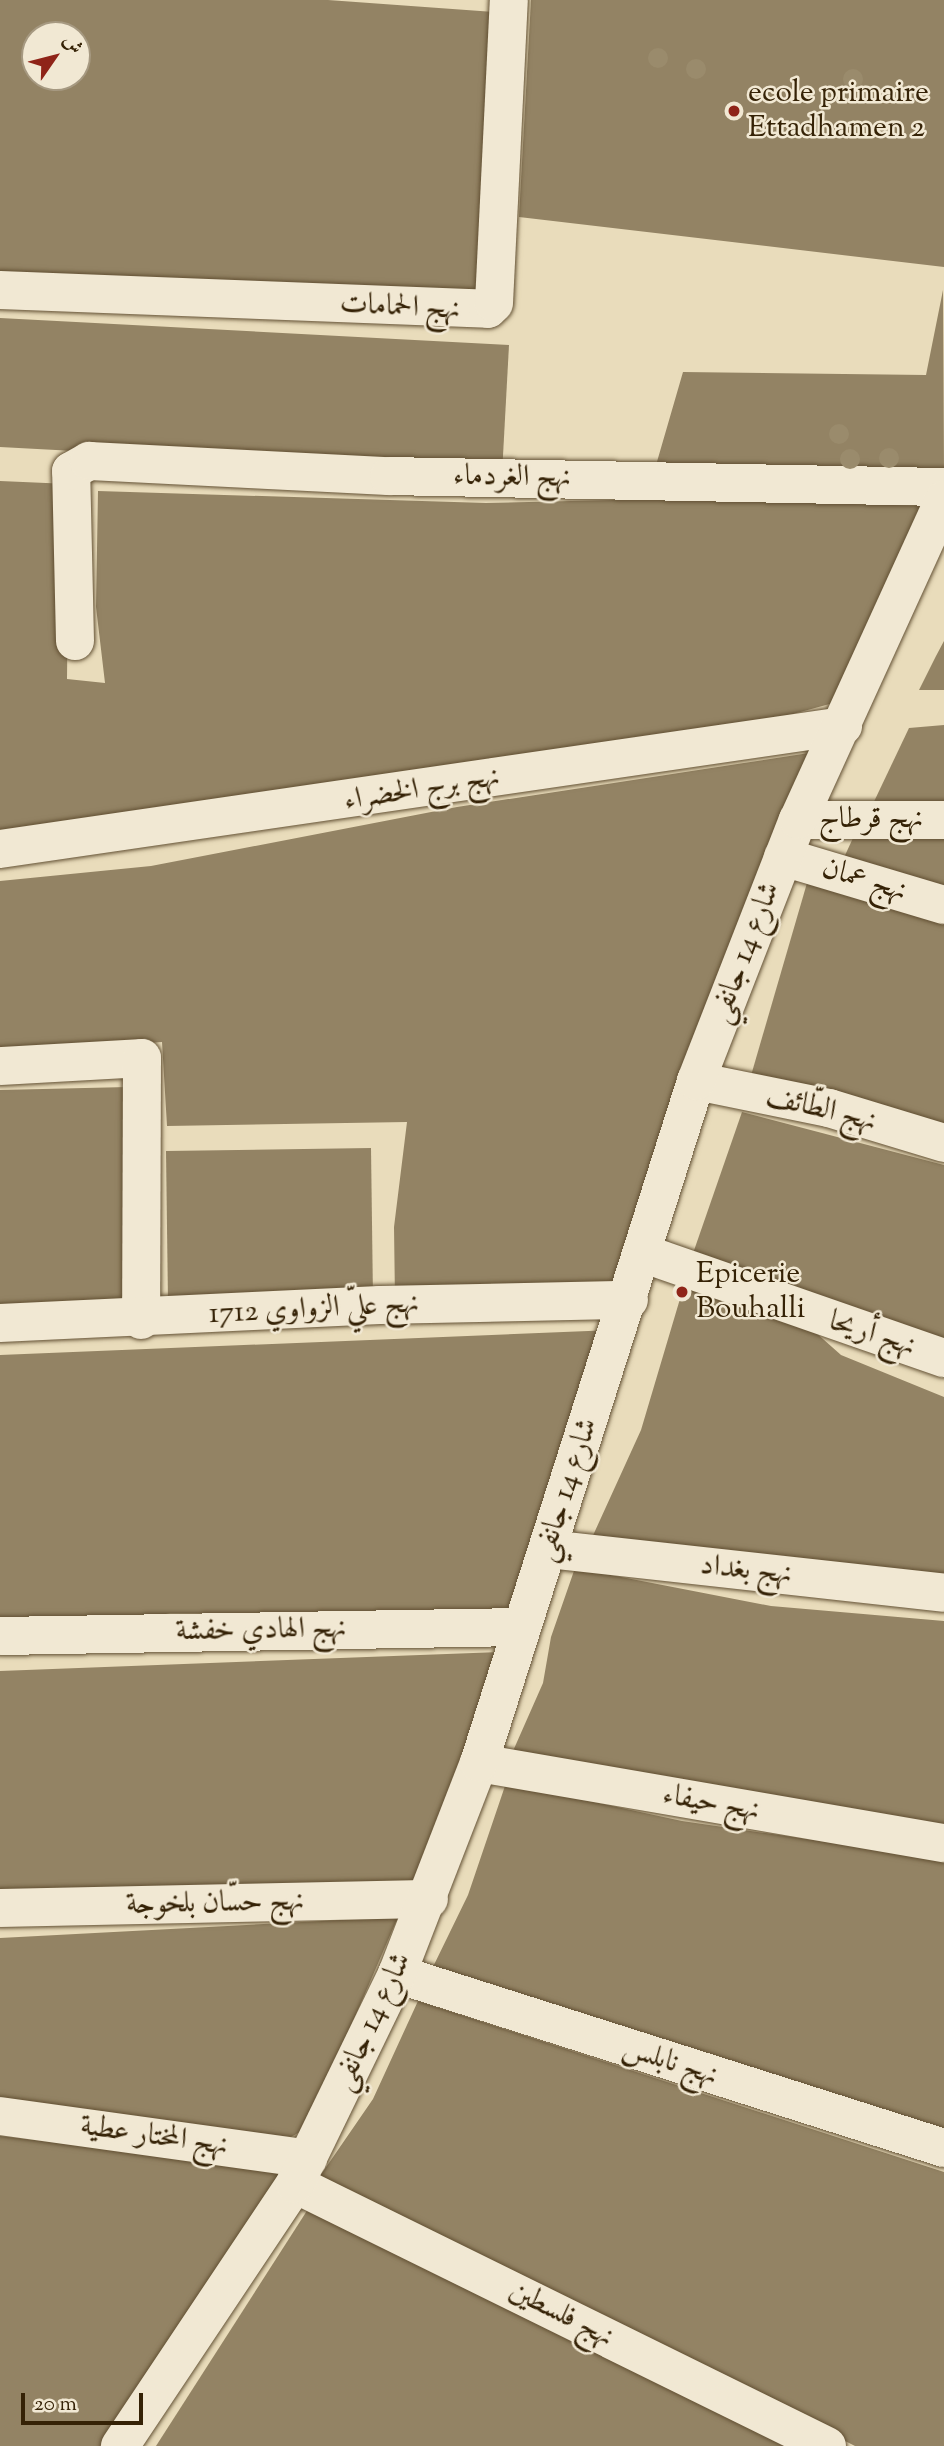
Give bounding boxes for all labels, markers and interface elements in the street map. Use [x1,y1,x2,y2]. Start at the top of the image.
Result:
north arrow [21,21,91,91]
text: ش [56,29,88,60]
place label: ecole primaire Ettadhamen 2 [748,76,929,146]
marker: ecole primaire Ettadhamen 2 [726,103,742,119]
street label: نهج الحمامات [339,287,461,329]
street label: نهج الغردماء [453,459,571,497]
street label: نهج برج الخضراء [342,760,502,820]
street label: نهج قرطاج [819,802,923,838]
street label: نهج عمان [817,851,911,911]
street label: شارع 14 جانفي [703,877,789,1029]
street label: نهج الطّائف [762,1079,880,1141]
place label: Epicerie Bouhalli [696,1257,805,1328]
marker: Epicerie Bouhalli [674,1284,690,1300]
street label: نهج عليّ الزواوي 1712 [208,1287,420,1333]
street label: نهج أريحا [824,1304,920,1366]
street label: شارع 14 جانفي [527,1414,607,1566]
street label: نهج بغداد [698,1548,794,1594]
street label: نهج الهادي خفشة [175,1612,347,1650]
street label: نهج حيفاء [660,1778,762,1830]
street label: نهج حسّان بلخوجة [125,1884,305,1924]
street label: شارع 14 جانفي [325,1947,421,2097]
street label: نهج نابلس [618,2031,722,2095]
street label: نهج المختار عطية [78,2109,230,2165]
street label: نهج فلسطين [503,2273,619,2357]
scale bar [24,2380,147,2424]
text: 20 m [34,2390,77,2420]

